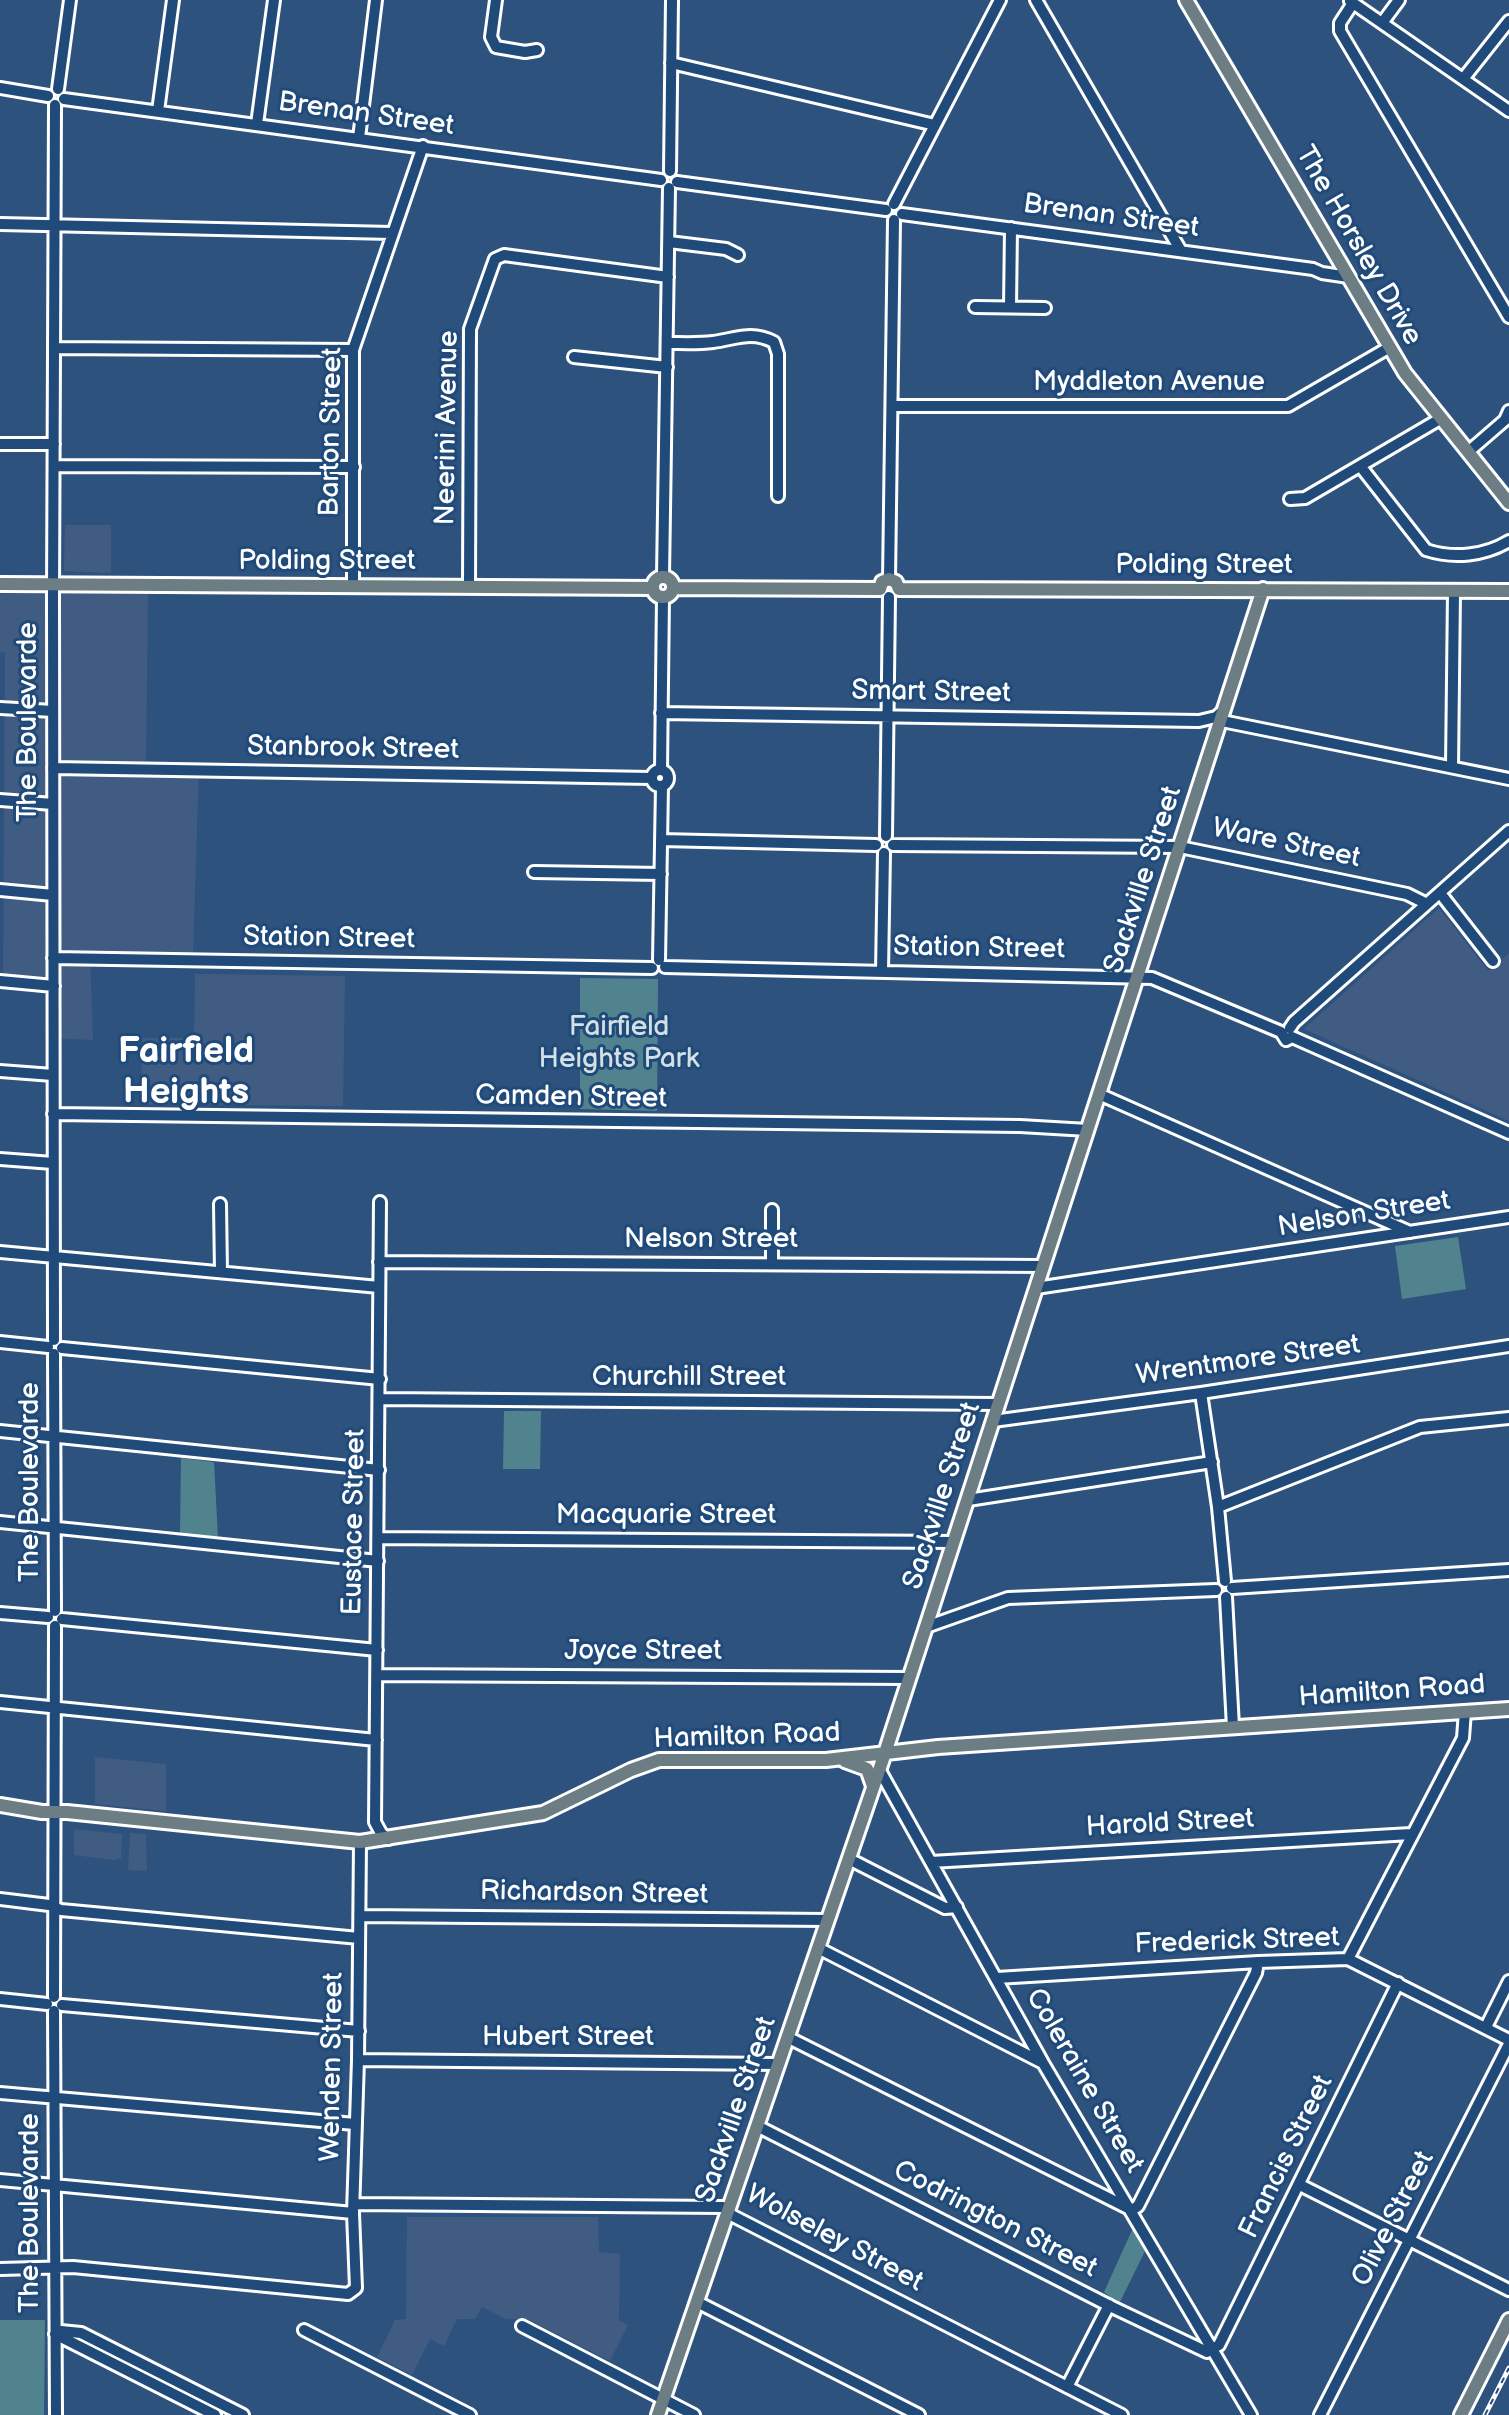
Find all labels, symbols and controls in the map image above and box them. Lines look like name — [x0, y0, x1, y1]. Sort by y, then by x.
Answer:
street label: Brenan Street — [276, 86, 456, 144]
street label: The Horsley Drive — [1287, 140, 1429, 352]
street label: Brenan Street — [1021, 188, 1201, 246]
street label: Neerini Avenue — [430, 330, 466, 526]
street label: Barton Street — [314, 347, 350, 517]
street label: Myddleton Avenue — [1033, 366, 1265, 400]
street label: Polding Street — [238, 545, 416, 579]
street label: Polding Street — [1115, 549, 1293, 583]
street label: The Boulevarde — [12, 622, 46, 822]
street label: Smart Street — [851, 675, 1011, 711]
street label: Stanbrook Street — [247, 730, 459, 768]
street label: Sackville Street — [1098, 782, 1190, 978]
street label: Ware Street — [1209, 812, 1363, 876]
street label: Station Street — [243, 921, 415, 957]
street label: Station Street — [893, 931, 1065, 967]
park label: Fairfield Heights Park — [538, 1011, 700, 1077]
district label: Fairfield Heights — [118, 1031, 254, 1116]
street label: Camden Street — [475, 1080, 667, 1116]
street label: Nelson Street — [1275, 1185, 1453, 1245]
street label: Nelson Street — [624, 1223, 798, 1257]
street label: Wrentmore Street — [1134, 1329, 1362, 1393]
street label: Churchill Street — [592, 1361, 786, 1395]
street label: The Boulevarde — [14, 1382, 48, 1582]
street label: Sackville Street — [897, 1398, 989, 1594]
street label: Eustace Street — [337, 1428, 373, 1616]
street label: Macquarie Street — [556, 1499, 776, 1533]
street label: Joyce Street — [564, 1635, 722, 1669]
street label: Hamilton Road — [1298, 1669, 1486, 1715]
street label: Hamilton Road — [653, 1717, 841, 1757]
street label: Harold Street — [1085, 1803, 1255, 1845]
street label: Richardson Street — [480, 1875, 708, 1913]
street label: Frederick Street — [1134, 1922, 1340, 1962]
street label: Wenden Street — [315, 1972, 351, 2162]
street label: Coleraine Street — [1018, 1983, 1150, 2179]
street label: Sackville Street — [689, 2012, 785, 2208]
street label: Hubert Street — [482, 2021, 654, 2055]
street label: Francis Street — [1233, 2070, 1341, 2244]
street label: The Boulevarde — [14, 2113, 48, 2313]
street label: Olive Street — [1346, 2146, 1442, 2292]
street label: Codrington Street — [887, 2154, 1103, 2286]
street label: Wolseley Street — [740, 2178, 928, 2300]

